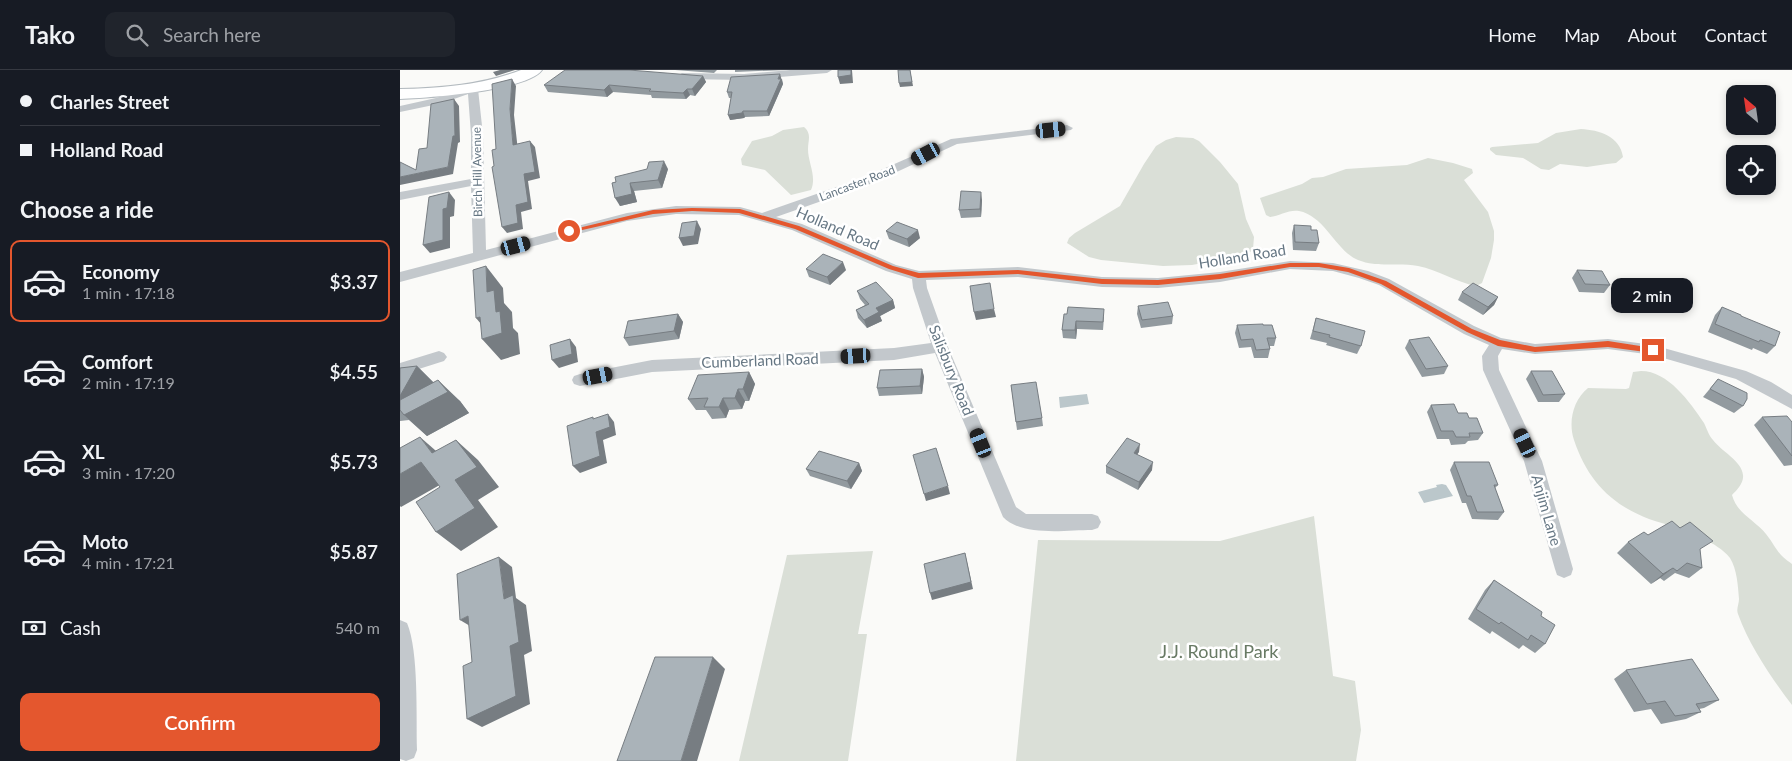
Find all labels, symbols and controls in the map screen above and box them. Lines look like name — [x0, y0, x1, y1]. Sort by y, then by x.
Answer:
search box — [105, 12, 455, 57]
text: Tako — [25, 20, 75, 49]
icon: search — [123, 21, 151, 49]
text: Search here — [163, 23, 261, 46]
text: Home — [1488, 24, 1536, 46]
text: Map — [1564, 24, 1600, 46]
text: About — [1628, 24, 1677, 46]
text: Contact — [1705, 24, 1767, 46]
north arrow — [1726, 85, 1776, 135]
map controls — [1726, 85, 1776, 195]
text: Charles Street — [50, 90, 169, 113]
car — [1035, 121, 1066, 139]
street label: Birch Hill Avenue — [469, 127, 485, 217]
text: Holland Road — [50, 138, 163, 161]
car — [909, 140, 942, 168]
button: locate — [1726, 145, 1776, 195]
street label: Lancaster Road — [817, 162, 897, 204]
text: Choose a ride — [20, 196, 154, 223]
street label: Holland Road — [794, 202, 882, 254]
route start — [558, 220, 580, 242]
car — [499, 235, 532, 257]
street label: Holland Road — [1197, 240, 1287, 272]
icon: car — [22, 259, 67, 304]
text: Economy — [82, 260, 160, 283]
text: $3.37 — [329, 270, 378, 293]
callout: 2 min — [1612, 278, 1694, 312]
text: 1 min · 17:18 — [82, 283, 175, 302]
text: 2 min — [1632, 286, 1672, 305]
street label: Salisbury Road — [926, 322, 978, 418]
route end — [1642, 339, 1664, 361]
car — [840, 348, 871, 364]
icon: car — [22, 349, 67, 394]
street label: Cumberland Road — [701, 349, 819, 371]
text: Comfort — [82, 350, 153, 373]
text: $4.55 — [329, 360, 378, 383]
car — [581, 366, 614, 386]
text: 2 min · 17:19 — [82, 373, 175, 392]
car — [968, 426, 993, 460]
car — [1511, 426, 1538, 460]
icon: car — [22, 439, 67, 484]
text: XL — [82, 440, 105, 463]
text: $5.73 — [329, 450, 378, 473]
text: 3 min · 17:20 — [82, 463, 175, 482]
street label: Anjim Lane — [1528, 472, 1566, 548]
icon: car — [22, 529, 67, 574]
text: Moto — [82, 530, 128, 553]
text: $5.87 — [329, 540, 378, 563]
text: 4 min · 17:21 — [82, 553, 175, 572]
icon: cash — [20, 614, 48, 642]
text: Cash — [60, 616, 101, 639]
text: 540 m — [335, 618, 380, 637]
park label: J.J. Round Park — [1160, 640, 1279, 662]
button: Confirm — [20, 693, 380, 751]

